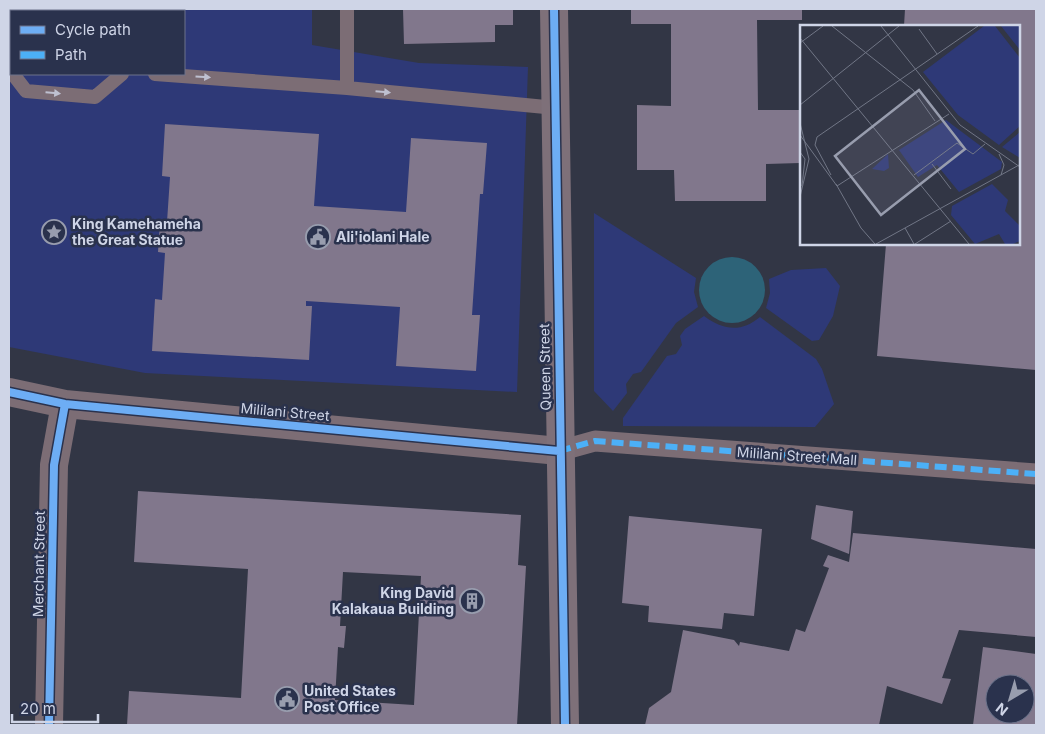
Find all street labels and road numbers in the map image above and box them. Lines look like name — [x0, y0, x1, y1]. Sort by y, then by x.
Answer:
street label: Queen Street — [535, 323, 554, 411]
street label: Mililani Street — [240, 399, 331, 424]
street label: Mililani Street Mall — [736, 443, 858, 468]
street label: Merchant Street — [29, 510, 48, 617]

